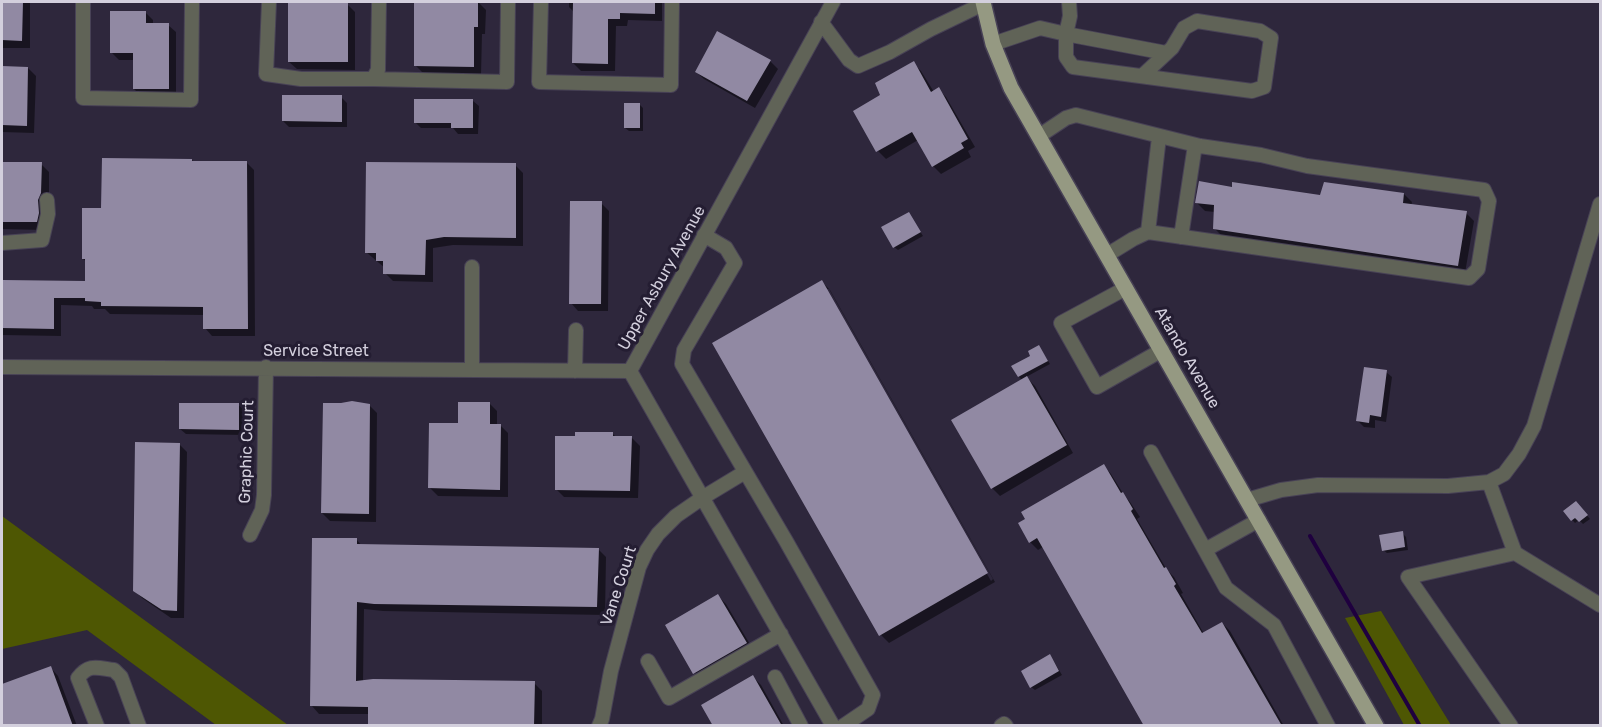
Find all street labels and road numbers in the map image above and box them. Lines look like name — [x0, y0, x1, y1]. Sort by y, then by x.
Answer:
street label: Upper Asbury Avenue — [614, 202, 710, 354]
street label: Atando Avenue — [1150, 304, 1224, 412]
street label: Service Street — [263, 341, 369, 361]
street label: Graphic Court — [236, 400, 258, 504]
street label: Vane Court — [597, 544, 641, 628]

